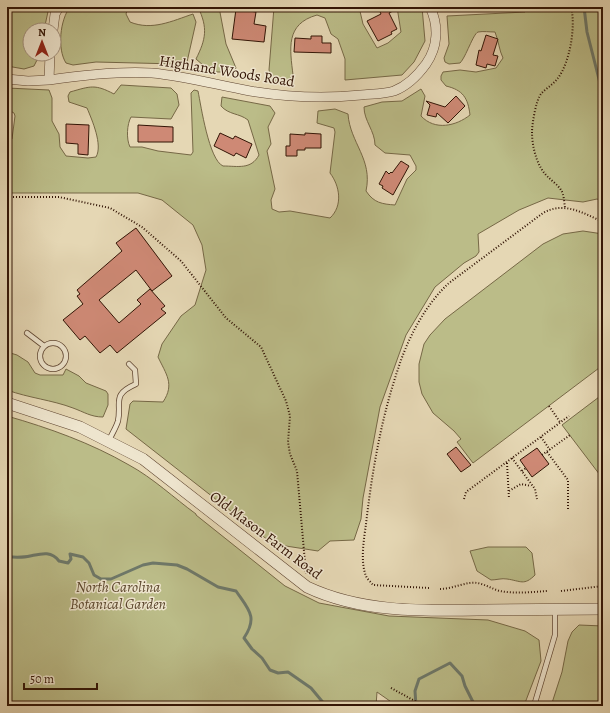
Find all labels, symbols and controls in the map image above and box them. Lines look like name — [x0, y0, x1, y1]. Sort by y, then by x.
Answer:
north arrow — [22, 22, 62, 62]
text: N — [38, 25, 46, 40]
street label: Highland Woods Road — [158, 50, 297, 92]
street label: Old Mason Farm Road — [206, 486, 327, 584]
park label: North Carolina Botanical Garden — [70, 577, 166, 614]
scale bar — [24, 665, 97, 691]
text: 50 m — [30, 671, 54, 687]

